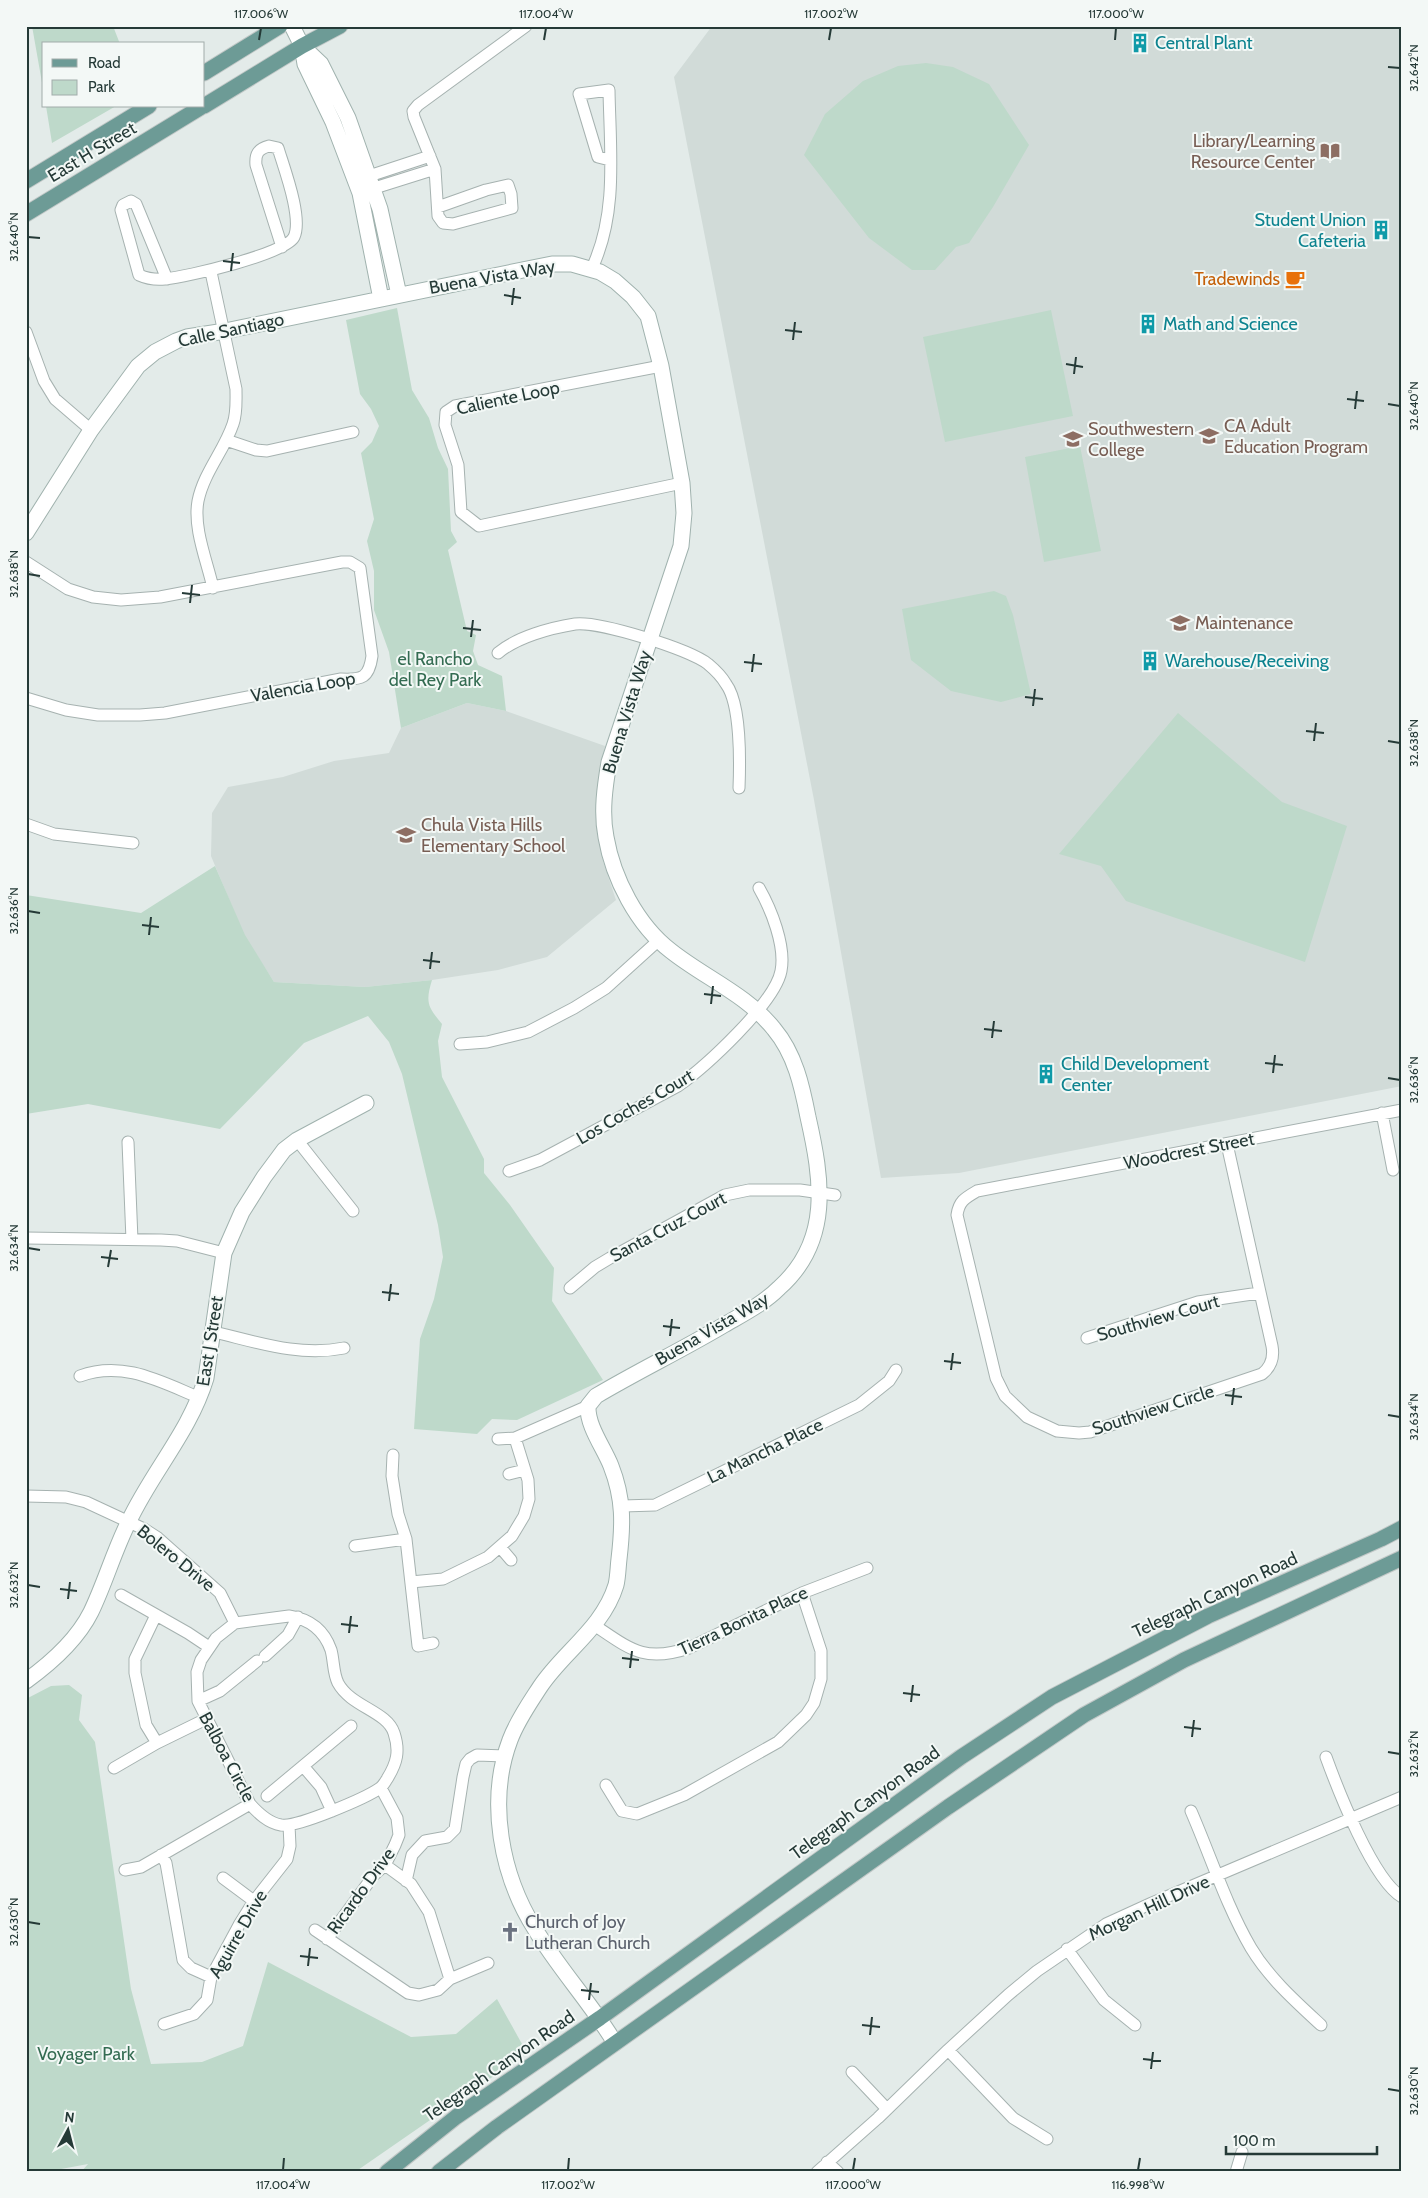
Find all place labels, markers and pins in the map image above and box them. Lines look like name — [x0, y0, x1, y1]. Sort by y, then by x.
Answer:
building icon: Central Plant — [1129, 32, 1151, 54]
place label: Central Plant — [1155, 32, 1253, 54]
place label: Library/Learning Resource Center — [1191, 130, 1316, 173]
library icon: Library/Learning Resource Center — [1319, 140, 1341, 162]
place label: Student Union Cafeteria — [1254, 209, 1366, 252]
building icon: Student Union Cafeteria — [1370, 219, 1392, 241]
place label: Tradewinds — [1194, 268, 1280, 290]
cafe icon: Tradewinds — [1284, 268, 1306, 290]
building icon: Math and Science — [1137, 313, 1159, 335]
place label: Math and Science — [1163, 313, 1298, 335]
place label: CA Adult Education Program — [1224, 415, 1368, 458]
place label: Southwestern College — [1088, 418, 1194, 461]
school or university icon: CA Adult Education Program — [1198, 425, 1220, 447]
school or university icon: Southwestern College — [1062, 428, 1084, 450]
school or university icon: Maintenance — [1169, 612, 1191, 634]
place label: Maintenance — [1195, 612, 1293, 634]
building icon: Warehouse/Receiving — [1139, 650, 1161, 672]
place label: Warehouse/Receiving — [1165, 650, 1330, 672]
place label: Chula Vista Hills Elementary School — [421, 814, 566, 857]
school or university icon: Chula Vista Hills Elementary School — [395, 824, 417, 846]
place label: Child Development Center — [1061, 1053, 1209, 1096]
building icon: Child Development Center — [1035, 1063, 1057, 1085]
place label: Church of Joy Lutheran Church — [525, 1911, 650, 1954]
church icon: Church of Joy Lutheran Church — [499, 1921, 521, 1943]

